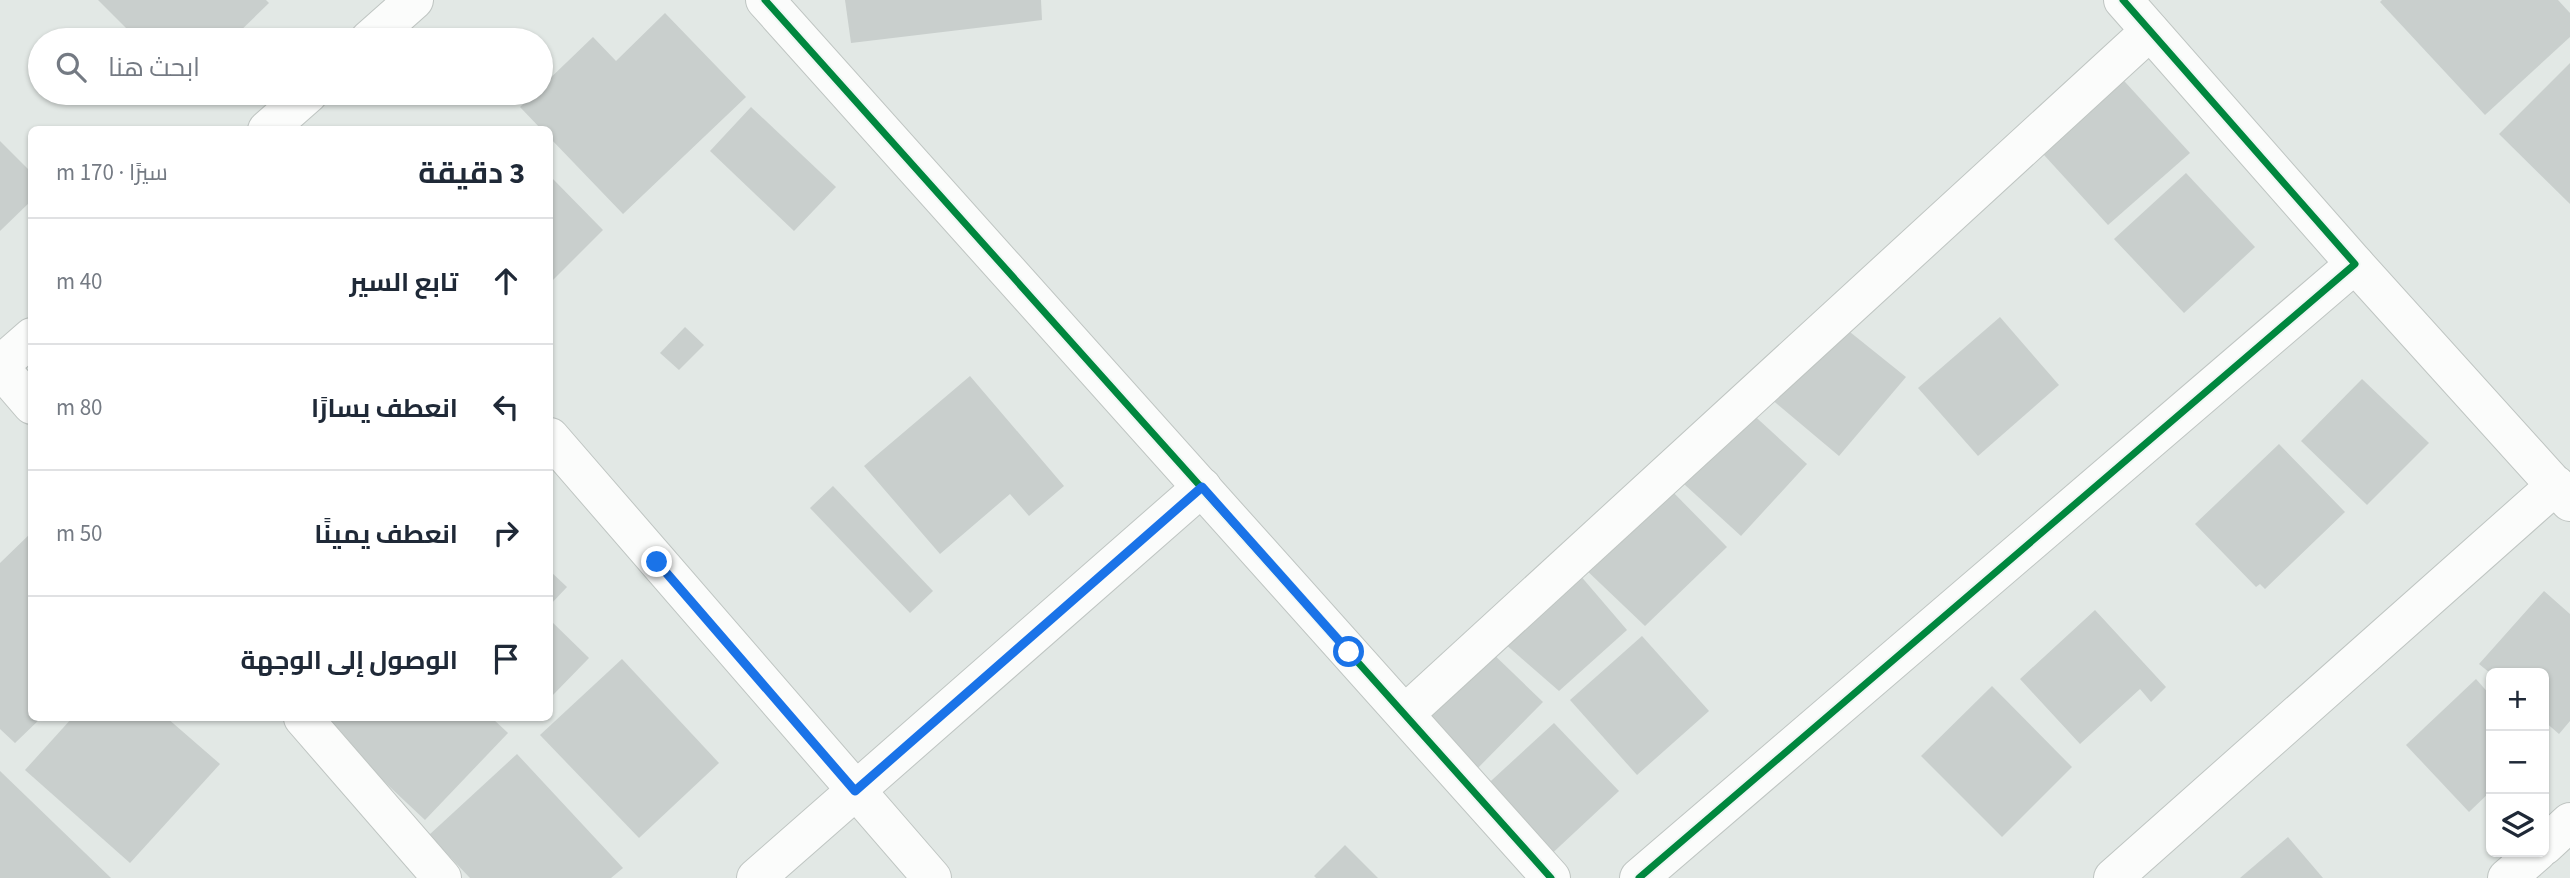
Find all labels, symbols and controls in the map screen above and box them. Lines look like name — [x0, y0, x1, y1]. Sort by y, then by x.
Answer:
search box — [28, 28, 553, 105]
icon: search — [52, 48, 90, 86]
text: ابحث هنا — [108, 49, 200, 86]
text: 3 دقيقة — [418, 152, 525, 195]
text: سيرًا · 170 m — [56, 156, 168, 189]
icon: ahead — [487, 262, 525, 300]
text: تابع السير — [349, 264, 458, 301]
text: 40 m — [56, 265, 103, 298]
icon: left — [487, 388, 525, 426]
text: انعطف يسارًا — [311, 390, 458, 427]
text: 80 m — [56, 391, 103, 424]
icon: right — [487, 514, 525, 552]
text: انعطف يمينًا — [314, 516, 458, 553]
text: 50 m — [56, 517, 103, 550]
route end — [641, 546, 672, 577]
route start — [1333, 636, 1364, 667]
icon: arrive — [487, 640, 525, 678]
text: الوصول إلى الوجهة — [240, 642, 458, 679]
map controls — [2486, 668, 2549, 857]
button: + — [2486, 668, 2549, 731]
button: − — [2486, 731, 2549, 794]
button: layers — [2486, 794, 2549, 857]

